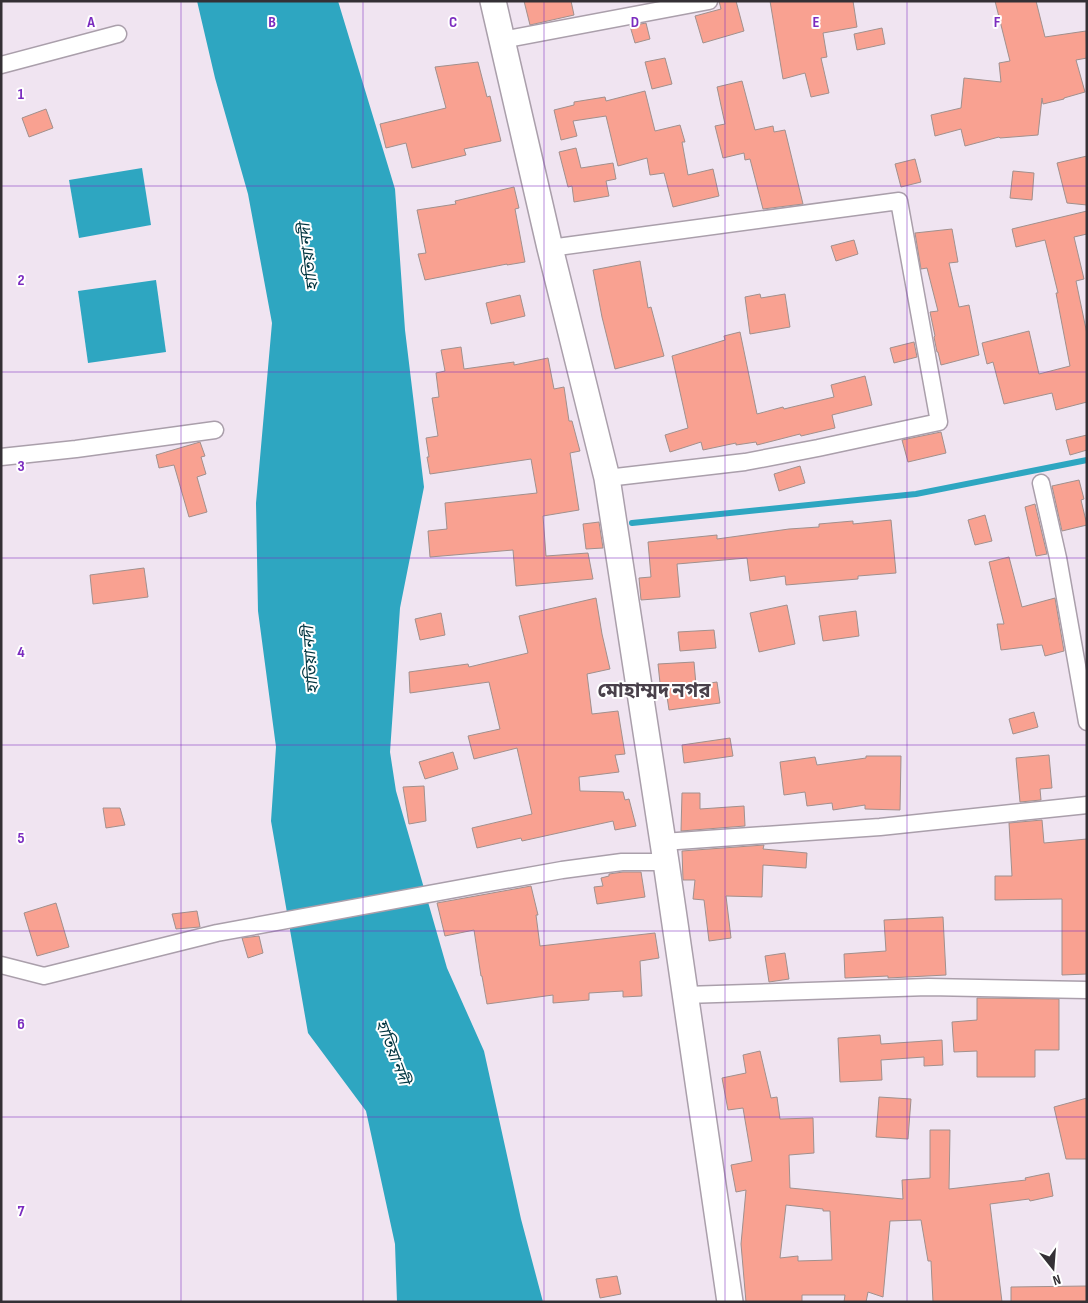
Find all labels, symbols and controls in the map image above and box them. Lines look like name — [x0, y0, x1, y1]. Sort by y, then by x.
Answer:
text: A — [86, 13, 95, 32]
text: B — [268, 13, 276, 32]
text: C — [449, 13, 457, 32]
text: D — [631, 13, 639, 32]
text: E — [813, 13, 820, 32]
text: F — [994, 13, 1001, 32]
text: 1 — [18, 85, 25, 104]
water label: হাতিয়া নদী — [294, 219, 323, 292]
text: 2 — [17, 271, 25, 290]
text: 3 — [17, 457, 25, 476]
water label: হাতিয়া নদী — [298, 623, 323, 695]
text: 4 — [17, 643, 25, 662]
district label: মোহাম্মদ নগর — [598, 679, 711, 703]
text: 5 — [17, 829, 25, 848]
text: 6 — [17, 1015, 25, 1034]
water label: হাতিয়া নদী — [371, 1017, 415, 1090]
text: 7 — [18, 1202, 25, 1221]
north arrow — [1028, 1243, 1078, 1293]
text: N — [1051, 1271, 1063, 1289]

